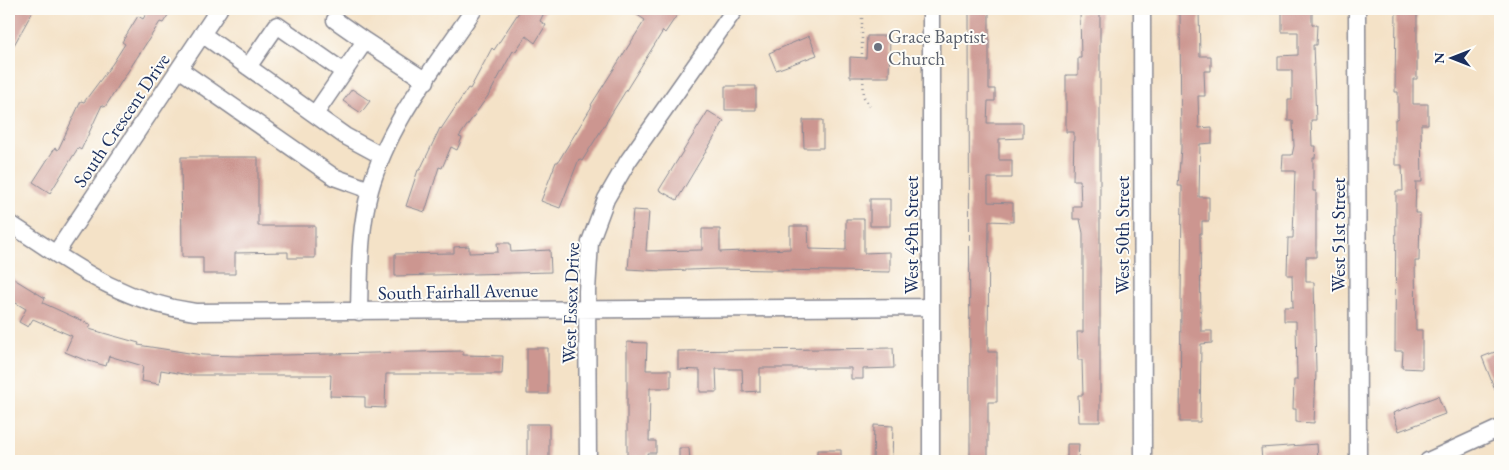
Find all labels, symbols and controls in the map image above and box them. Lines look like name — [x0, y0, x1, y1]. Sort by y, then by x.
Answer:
place label: Grace Baptist Church — [888, 24, 986, 71]
north arrow — [1426, 32, 1476, 82]
marker: Grace Baptist Church — [872, 41, 884, 53]
street label: South Crescent Drive — [67, 48, 175, 192]
text: N — [1430, 52, 1448, 64]
street label: West 49th Street — [899, 176, 924, 294]
street label: West 50th Street — [1110, 176, 1135, 294]
street label: West 51st Street — [1326, 178, 1351, 292]
street label: West Essex Drive — [556, 242, 585, 364]
street label: South Fairhall Avenue — [378, 278, 538, 305]

